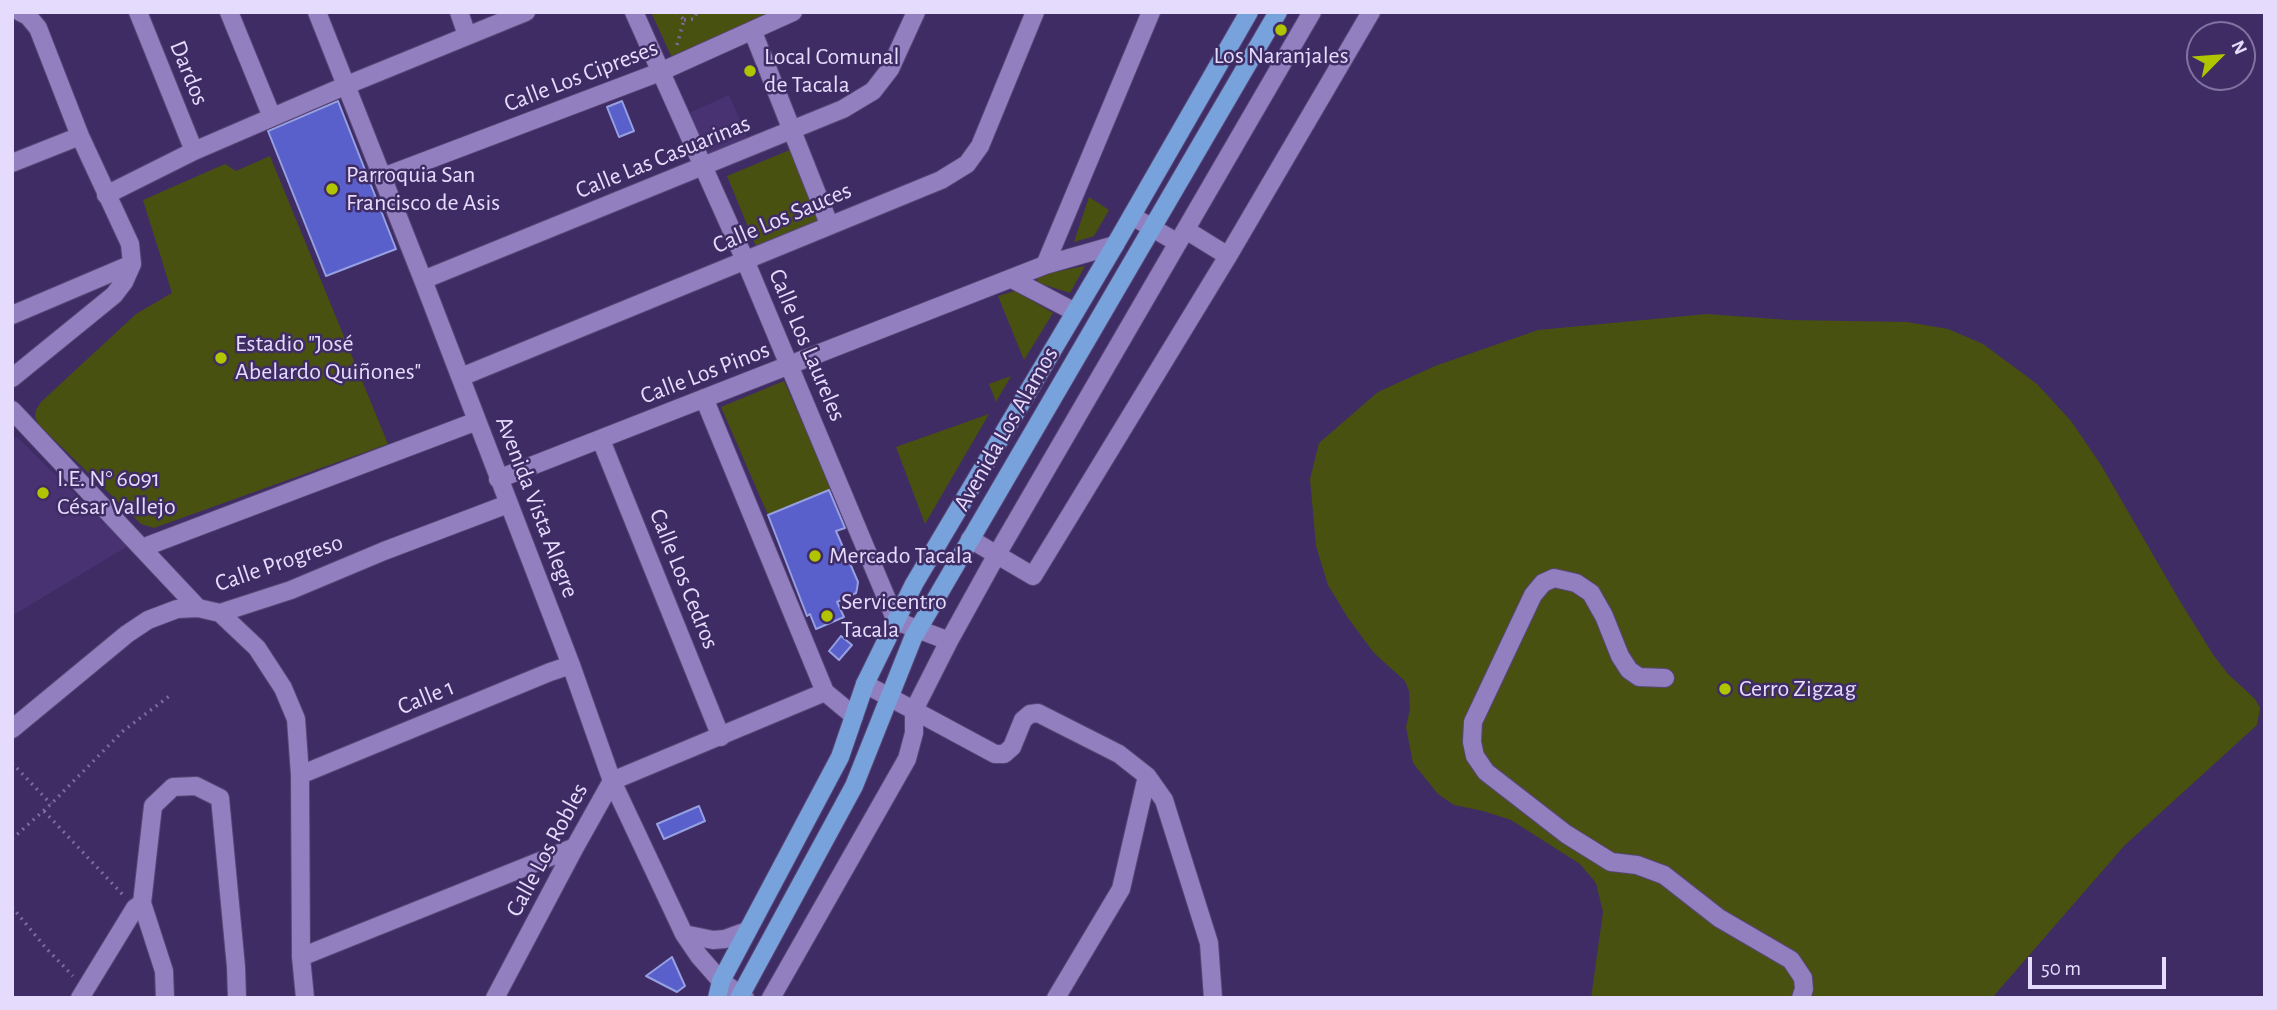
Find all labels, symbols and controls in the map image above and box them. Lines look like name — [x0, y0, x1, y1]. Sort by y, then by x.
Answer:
north arrow — [2186, 21, 2256, 91]
marker: Los Naranjales — [1273, 22, 1289, 38]
street label: Calle Los Cipreses — [500, 33, 662, 119]
street label: Dardos — [163, 36, 215, 110]
text: N — [2227, 38, 2250, 58]
place label: Los Naranjales — [1213, 42, 1349, 70]
place label: Local Comunal de Tacala — [764, 43, 900, 99]
marker: Local Comunal de Tacala — [742, 63, 758, 79]
street label: Calle Las Casuarinas — [571, 109, 755, 205]
place label: Parroquia San Francisco de Asis — [346, 161, 500, 217]
street label: Calle Los Sauces — [708, 176, 856, 260]
marker: Parroquia San Francisco de Asis — [324, 181, 340, 197]
street label: Calle Los Laureles — [762, 265, 852, 425]
place label: Estadio "José Abelardo Quiñones" — [235, 330, 421, 386]
street label: Calle Los Pinos — [636, 335, 774, 411]
street label: Avenida Los Alamos — [947, 342, 1065, 516]
marker: Estadio "José Abelardo Quiñones" — [213, 350, 229, 366]
street label: Avenida Vista Alegre — [489, 412, 585, 602]
place label: I.E. N° 6091 César Vallejo — [57, 465, 176, 521]
marker: I.E. N° 6091 César Vallejo — [35, 485, 51, 501]
street label: Calle Los Cedros — [643, 505, 725, 653]
street label: Calle Progreso — [211, 528, 347, 598]
place label: Mercado Tacala — [829, 542, 973, 570]
marker: Mercado Tacala — [807, 548, 823, 564]
place label: Servicentro Tacala — [841, 588, 947, 644]
marker: Servicentro Tacala — [819, 608, 835, 624]
street label: Calle 1 — [393, 673, 459, 721]
place label: Cerro Zigzag — [1739, 675, 1856, 703]
marker: Cerro Zigzag — [1717, 681, 1733, 697]
street label: Calle Los Robles — [500, 778, 594, 922]
scale bar — [2032, 944, 2170, 988]
text: 50 m — [2041, 958, 2081, 979]

